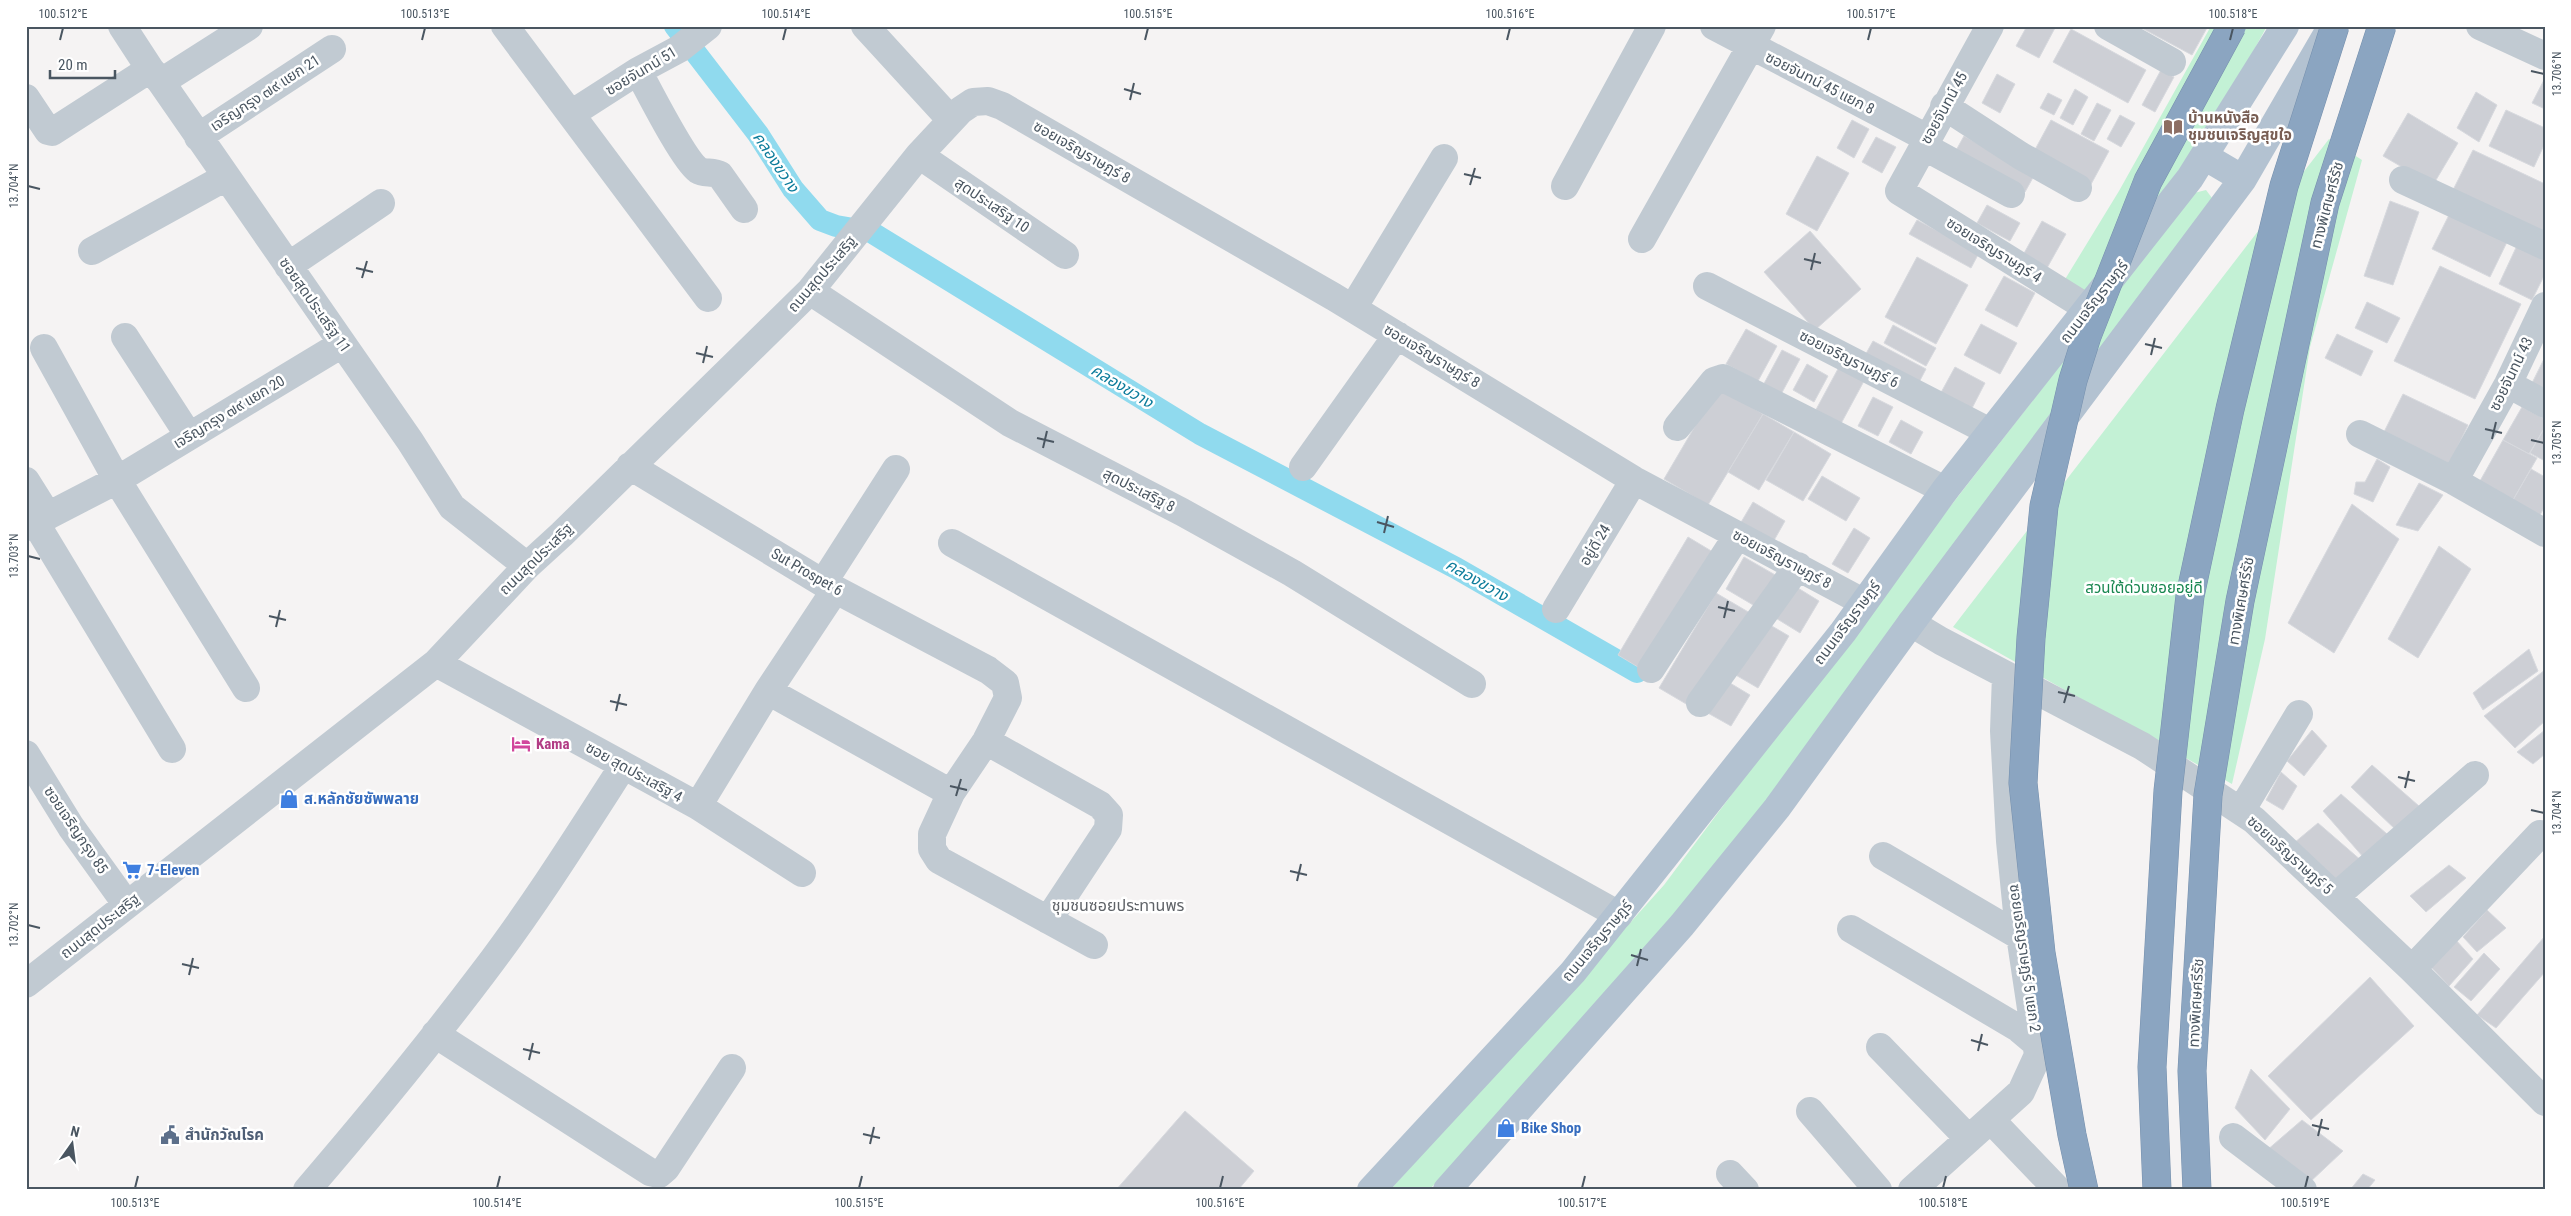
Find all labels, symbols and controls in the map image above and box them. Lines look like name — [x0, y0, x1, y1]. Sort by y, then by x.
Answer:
text: 100.512°E — [38, 7, 88, 21]
text: 100.513°E — [400, 7, 450, 21]
text: 100.514°E — [761, 7, 811, 21]
text: 100.515°E — [1123, 7, 1173, 21]
text: 100.516°E — [1485, 7, 1535, 21]
text: 100.517°E — [1846, 7, 1896, 21]
text: 100.518°E — [2208, 7, 2258, 21]
street label: ซอยจันทน์ 51 — [602, 43, 680, 99]
scale bar — [50, 48, 115, 80]
street label: ซอยจันทน์ 45 แยก 8 — [1763, 48, 1877, 118]
street label: เจริญกรุง ๗๙ แยก 21 — [207, 51, 323, 135]
text: 13.706°N — [2550, 52, 2564, 96]
text: 20 m — [58, 56, 88, 74]
street label: ซอยจันทน์ 45 — [1917, 69, 1971, 147]
place label: บ้านหนังสือ ชุมชนเจริญสุขใจ — [2188, 109, 2292, 144]
library icon: บ้านหนังสือ ชุมชนเจริญสุขใจ — [2162, 116, 2184, 138]
street label: ซอยเจริญราษฎร์ 8 — [1030, 117, 1134, 187]
water label: คลองขวาง — [749, 128, 804, 197]
street label: ทางพิเศษศรีรัช — [2307, 160, 2347, 250]
text: 13.704°N — [7, 164, 21, 208]
street label: สุดประเสริฐ 10 — [951, 174, 1033, 236]
street label: ซอยเจริญราษฎร์ 4 — [1943, 213, 2045, 287]
street label: ถนนสุดประเสริฐ — [784, 232, 860, 316]
street label: ซอยสุดประเสริฐ 11 — [276, 254, 354, 356]
street label: ถนนเจริญราษฎร์ — [2056, 257, 2132, 347]
street label: ซอยเจริญราษฎร์ 8 — [1381, 320, 1483, 392]
street label: ซอยเจริญราษฎร์ 6 — [1796, 326, 1902, 392]
street label: ซอยจันทน์ 43 — [2485, 334, 2537, 414]
water label: คลองขวาง — [1088, 360, 1157, 412]
street label: เจริญกรุง ๗๙ แยก 20 — [170, 372, 288, 452]
text: 13.705°N — [2550, 421, 2564, 465]
street label: สุดประเสริฐ 8 — [1100, 464, 1178, 516]
street label: ถนนสุดประเสริฐ — [496, 519, 576, 599]
street label: อยู่ดี 24 — [1576, 521, 1614, 569]
street label: ซอยเจริญราษฎร์ 8 — [1730, 525, 1834, 593]
text: 13.703°N — [7, 534, 21, 578]
street label: Sut Prospet 6 — [768, 544, 846, 600]
water label: คลองขวาง — [1443, 555, 1513, 606]
street label: ทางพิเศษศรีรัช — [2224, 555, 2258, 647]
street label: ถนนเจริญราษฎร์ — [1810, 577, 1885, 668]
park label: สวนใต้ด่วนซอยอยู่ดี — [2085, 579, 2203, 597]
hotel icon: Kama — [510, 733, 532, 755]
place label: Kama — [536, 735, 570, 753]
street label: ซอย สุดประเสริฐ 4 — [582, 738, 686, 806]
street label: ซอยเจริญกรุง 85 — [40, 783, 112, 877]
shop icon: ส.หลักชัยซัพพลาย — [278, 788, 300, 810]
place label: ส.หลักชัยซัพพลาย — [304, 790, 419, 808]
text: 13.704°N — [2550, 791, 2564, 835]
street label: ซอยเจริญราษฎร์ 5 — [2243, 812, 2337, 898]
supermarket icon: 7-Eleven — [121, 859, 143, 881]
place label: 7-Eleven — [147, 861, 199, 879]
street label: ซอยเจริญราษฎร์ 5 แยก 2 — [2006, 883, 2044, 1033]
street label: ถนนสุดประเสริฐ — [57, 890, 143, 962]
district label: ชุมชนซอยประทานพร — [1052, 896, 1185, 915]
street label: ถนนเจริญราษฎร์ — [1558, 896, 1636, 985]
text: 13.702°N — [7, 903, 21, 947]
street label: ทางพิเศษศรีรัช — [2185, 958, 2207, 1048]
shop icon: Bike Shop — [1495, 1117, 1517, 1139]
north arrow — [48, 1118, 98, 1168]
place label: Bike Shop — [1521, 1119, 1581, 1137]
text: N — [69, 1123, 81, 1140]
public building icon: สำนักวัณโรค — [159, 1124, 181, 1146]
place label: สำนักวัณโรค — [185, 1126, 264, 1144]
text: 100.513°E — [110, 1196, 160, 1210]
text: 100.514°E — [472, 1196, 522, 1210]
text: 100.515°E — [834, 1196, 884, 1210]
text: 100.516°E — [1195, 1196, 1245, 1210]
text: 100.517°E — [1557, 1196, 1607, 1210]
text: 100.518°E — [1918, 1196, 1968, 1210]
text: 100.519°E — [2280, 1196, 2330, 1210]

